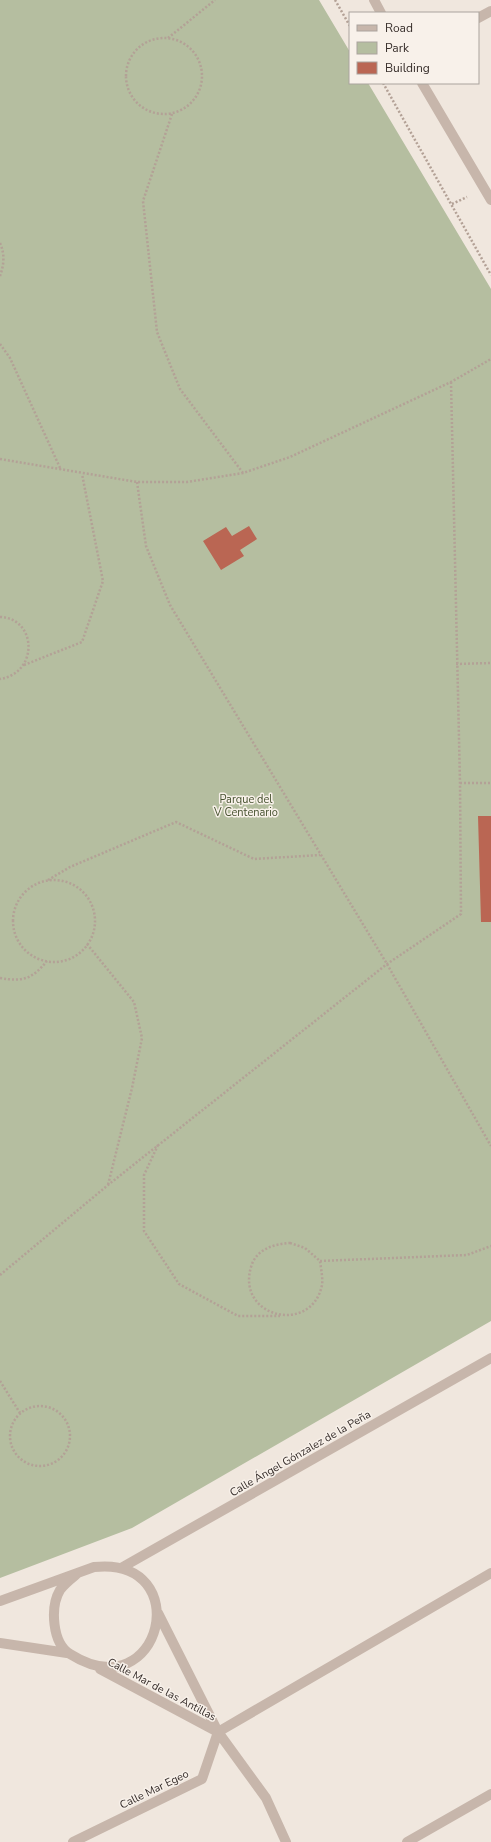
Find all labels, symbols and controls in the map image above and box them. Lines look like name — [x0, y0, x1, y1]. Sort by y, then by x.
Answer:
legend — [349, 12, 479, 84]
text: Road — [385, 20, 413, 36]
text: Park — [385, 40, 410, 56]
text: Building — [385, 60, 430, 76]
park label: Parque del V Centenario — [213, 792, 278, 820]
street label: Calle Ángel Gónzalez de la Peña — [226, 1406, 374, 1500]
street label: Calle Mar de las Antillas — [105, 1654, 219, 1724]
street label: Calle Mar Egeo — [117, 1766, 191, 1813]

